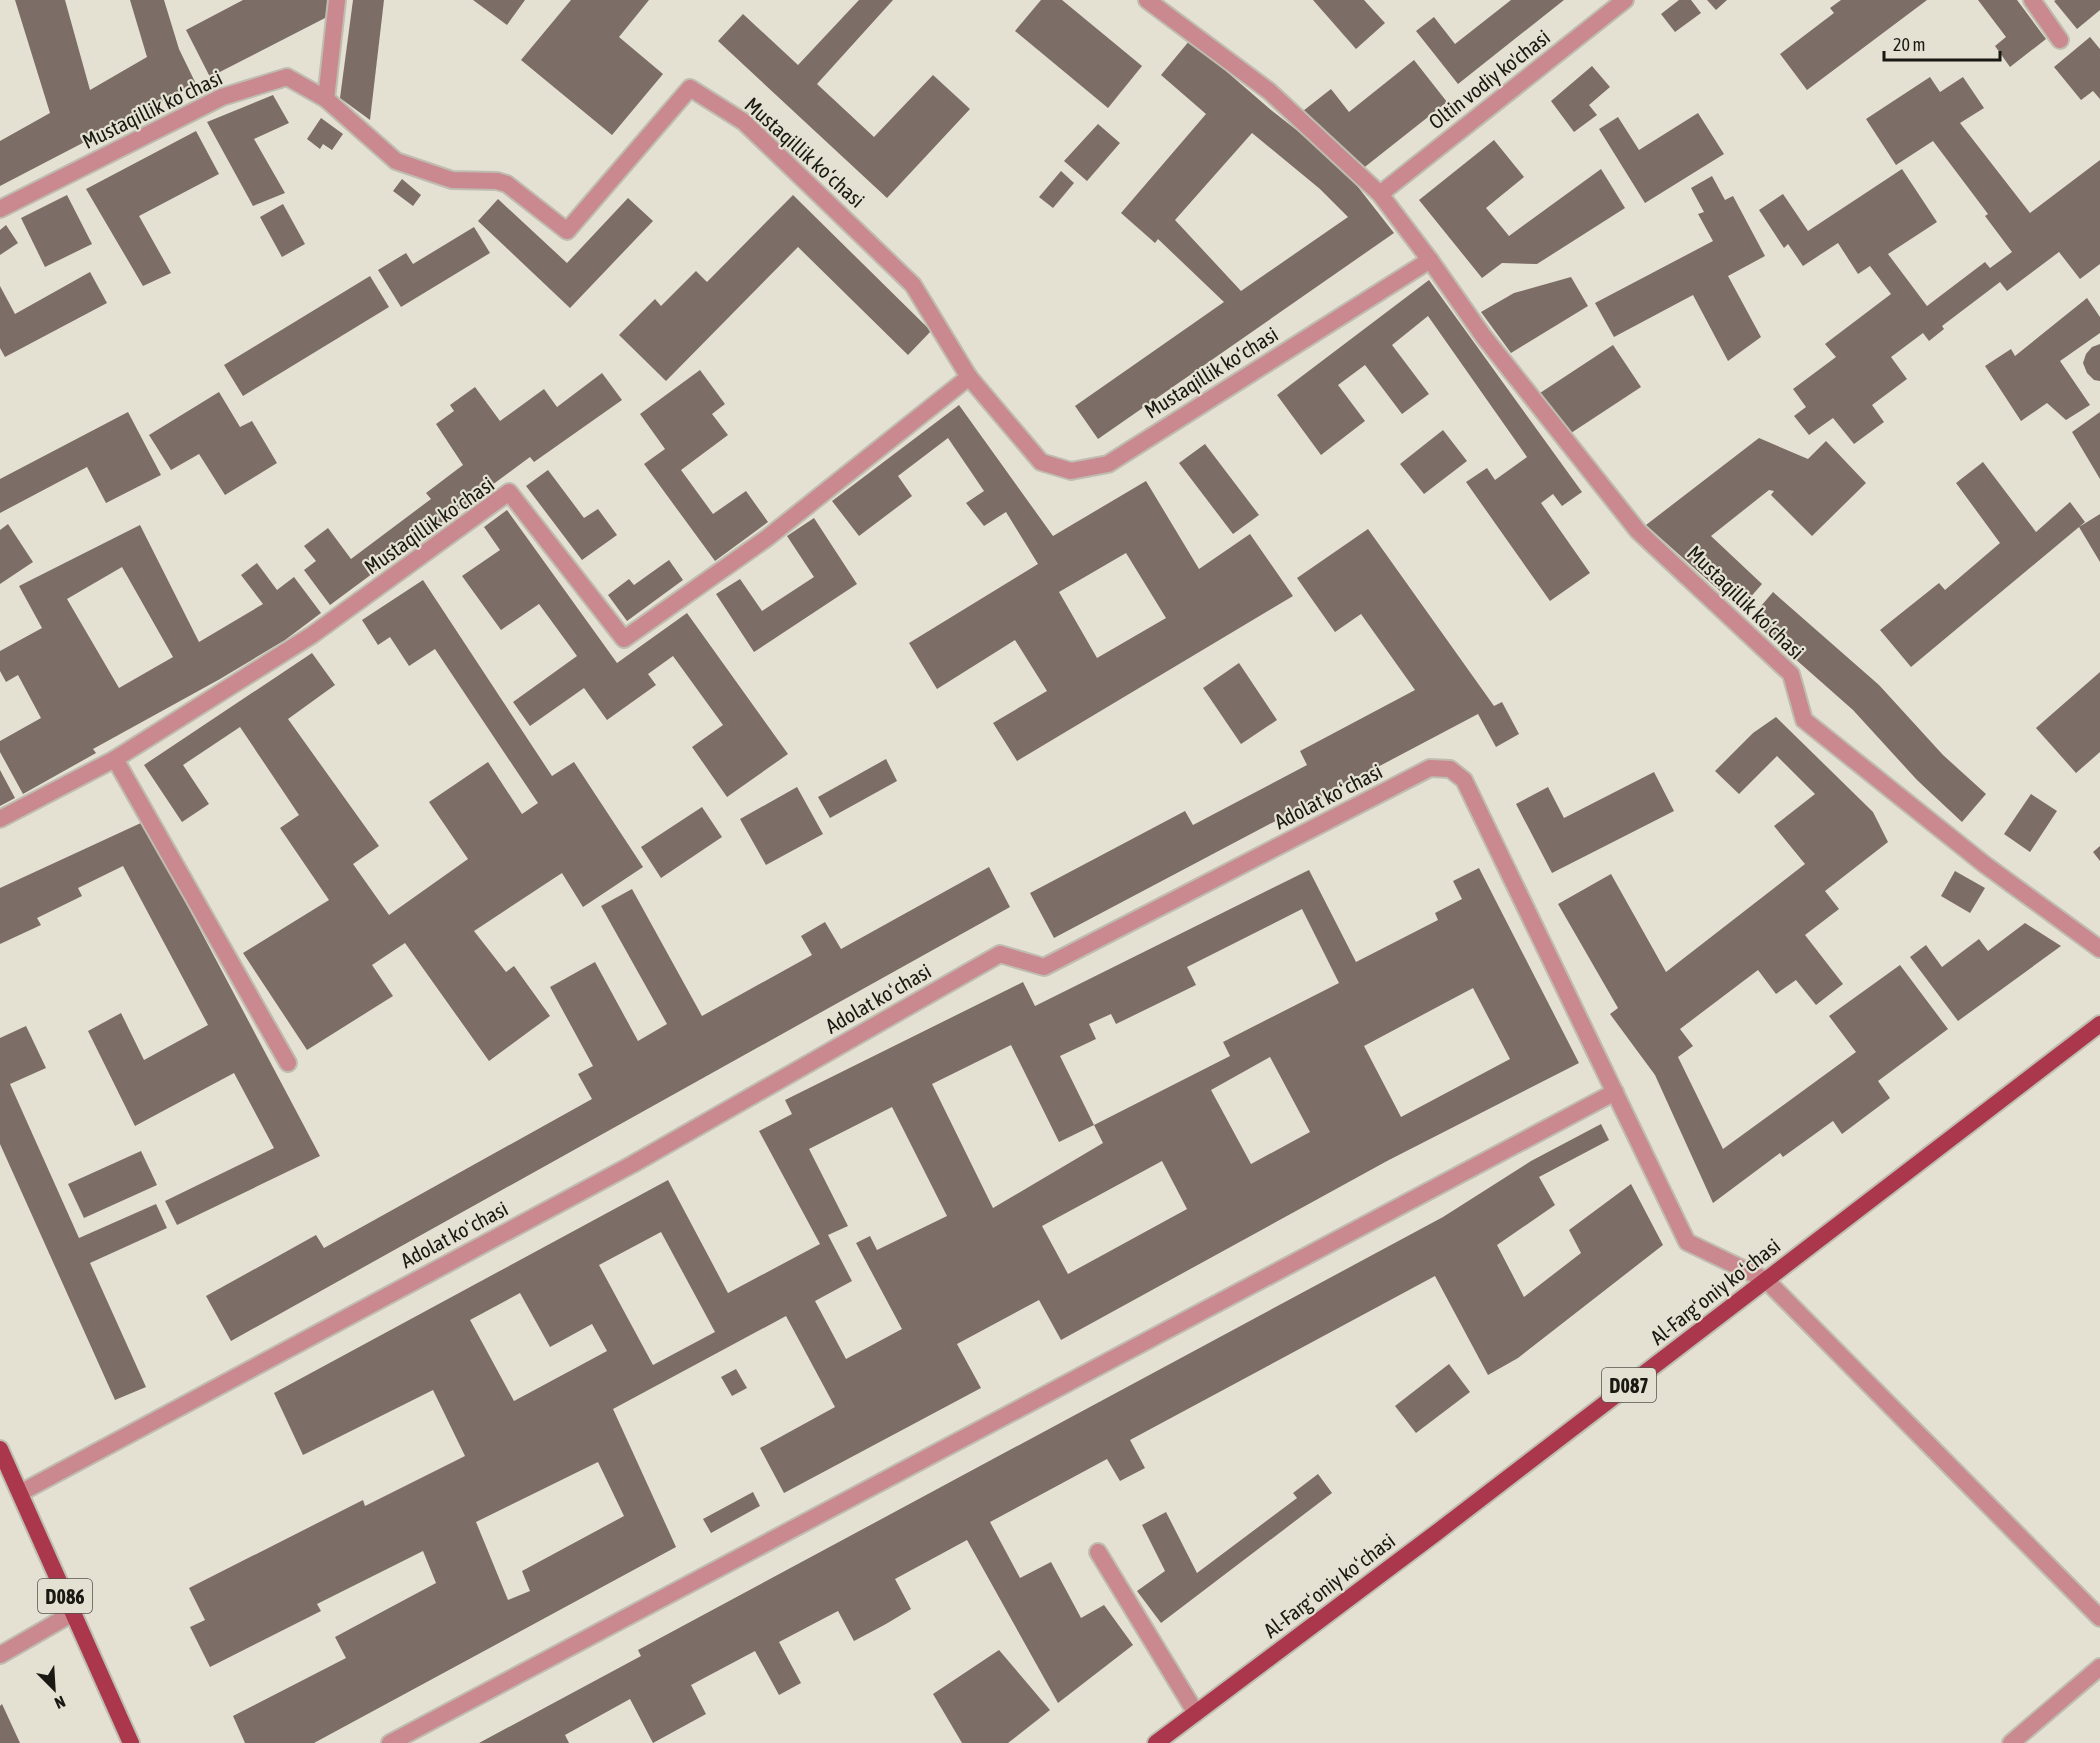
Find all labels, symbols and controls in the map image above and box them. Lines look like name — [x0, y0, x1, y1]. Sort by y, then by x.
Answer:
street label: Oltin vodiy ko'chasi — [1424, 24, 1554, 134]
scale bar — [1884, 24, 2000, 62]
text: 20 m — [1893, 34, 1925, 55]
street label: Mustaqillik ko‘chasi — [78, 65, 226, 153]
street label: Mustaqillik ko‘chasi — [740, 92, 870, 212]
street label: Mustaqillik ko‘chasi — [1140, 321, 1282, 423]
street label: Mustaqillik ko‘chasi — [360, 471, 498, 579]
street label: Mustaqillik ko‘chasi — [1683, 540, 1809, 664]
street label: Adolat koʻchasi — [1270, 759, 1386, 833]
street label: Adolat koʻchasi — [821, 958, 935, 1038]
street label: Adolat koʻchasi — [396, 1196, 512, 1272]
street label: Al-Fargʻoniy koʻchasi — [1645, 1233, 1785, 1349]
road number: D087 — [1602, 1368, 1656, 1402]
street label: Al-Fargʻoniy koʻchasi — [1259, 1528, 1399, 1642]
road number: D086 — [38, 1579, 92, 1613]
north arrow — [24, 1659, 84, 1719]
text: N — [52, 1693, 68, 1713]

